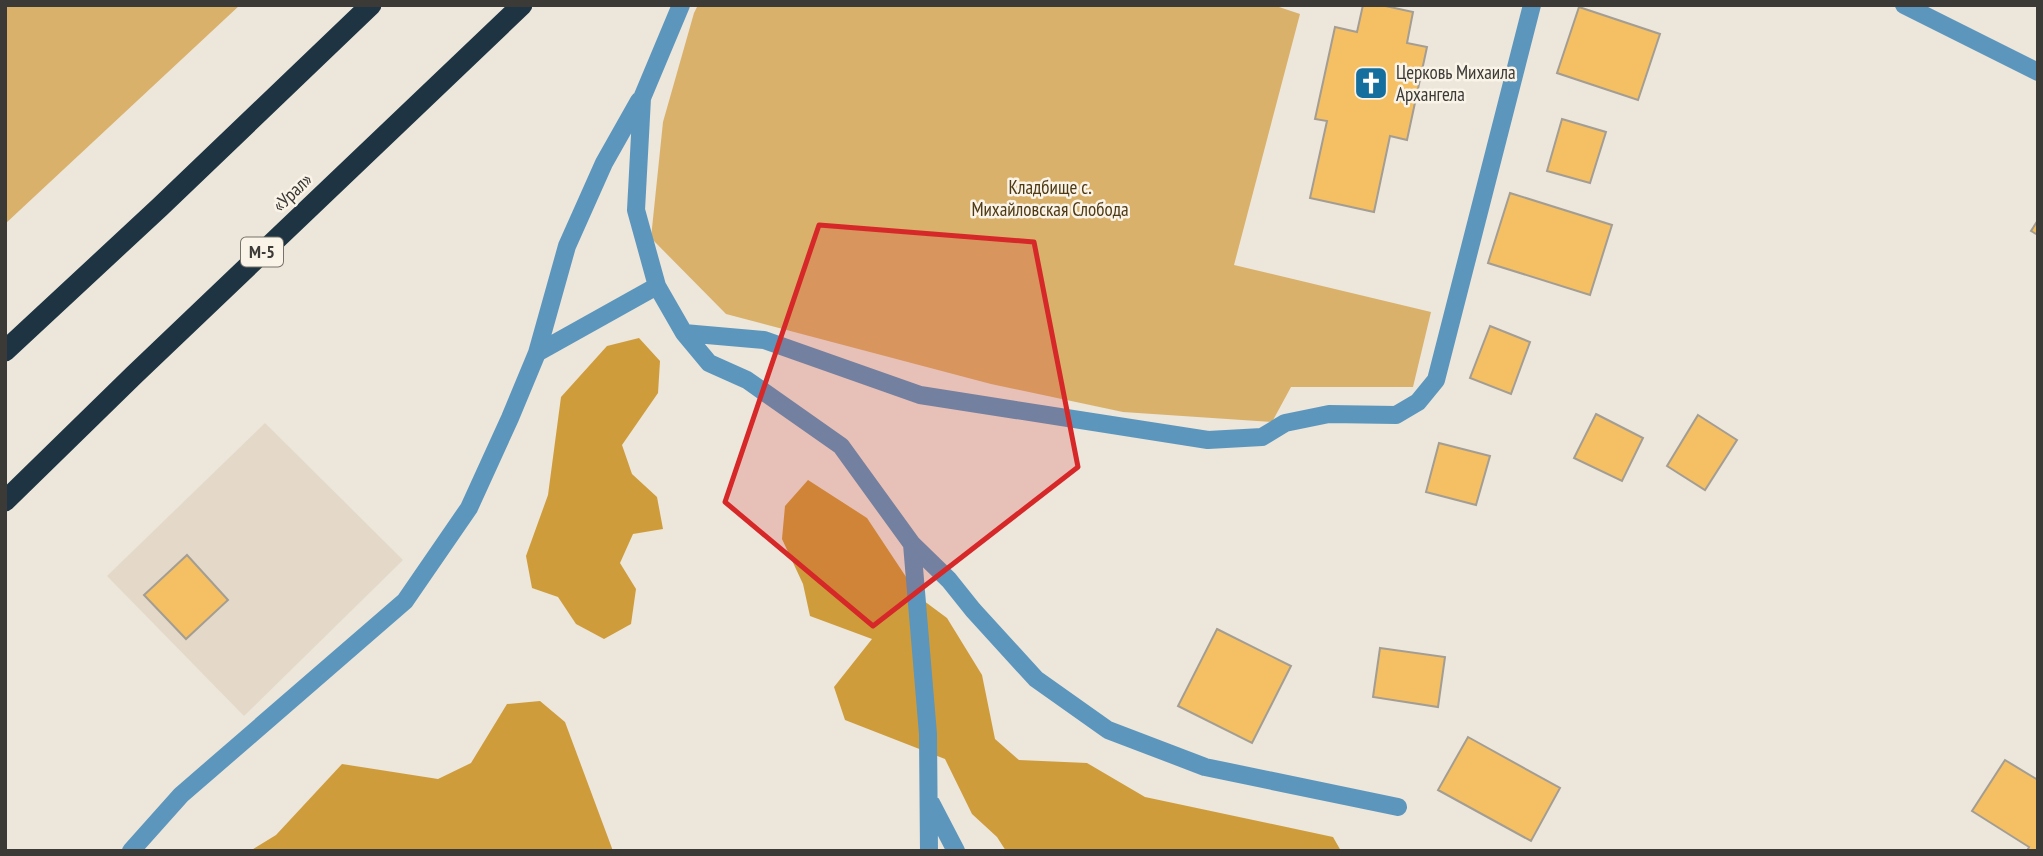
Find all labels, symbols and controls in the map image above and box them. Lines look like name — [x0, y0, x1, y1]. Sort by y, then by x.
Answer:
place label: Церковь Михаила Архангела — [1396, 60, 1516, 106]
church icon: Церковь Михаила Архангела — [1352, 64, 1390, 102]
street label: «Урал» — [267, 167, 317, 217]
park label: Кладбище с. Михайловская Слобода — [971, 175, 1129, 221]
road number: М-5 — [241, 238, 283, 266]

